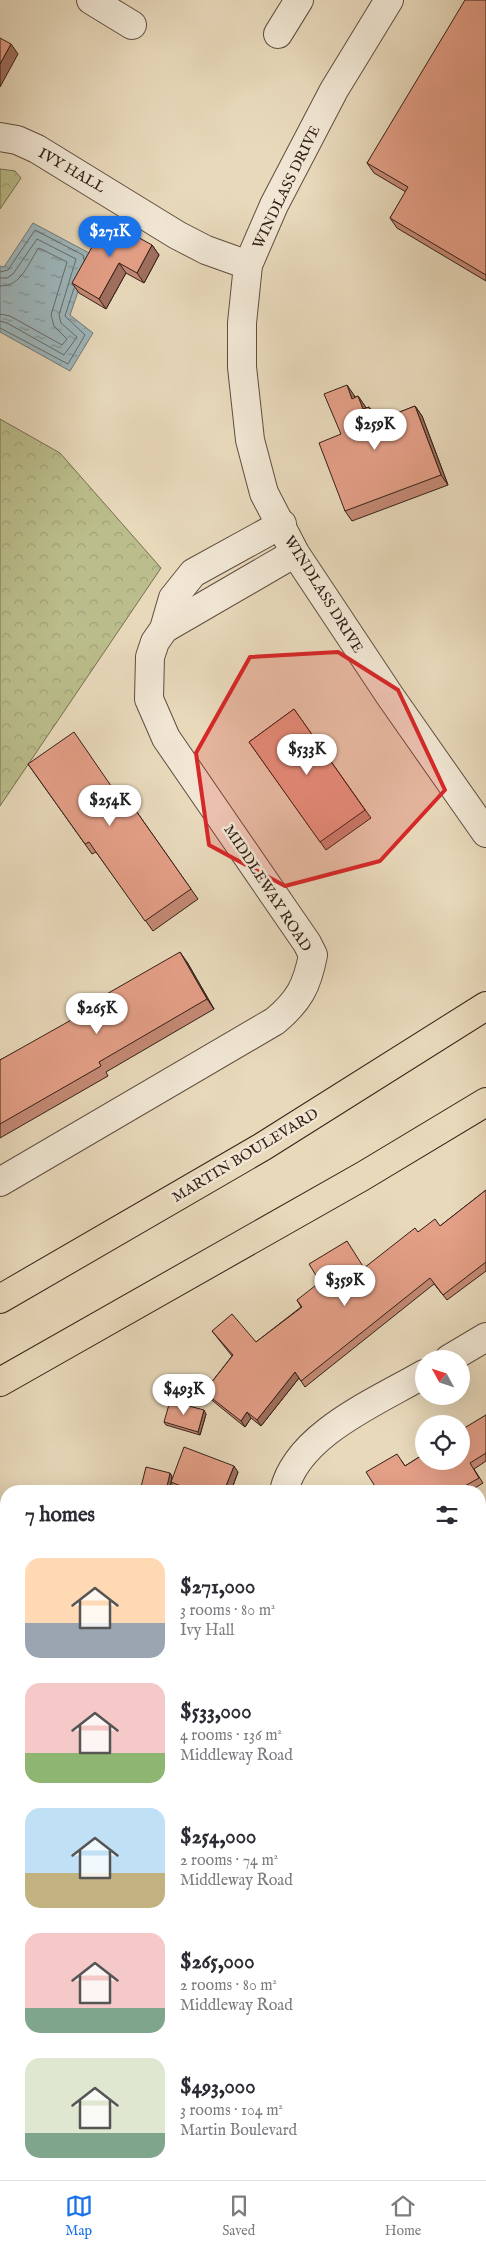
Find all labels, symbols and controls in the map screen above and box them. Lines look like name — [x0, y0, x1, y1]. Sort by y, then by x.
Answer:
street label: WINDLASS DRIVE — [248, 122, 325, 252]
street label: IVY HALL — [35, 144, 109, 197]
pin: $271K — [75, 216, 145, 258]
text: $271K — [89, 222, 131, 242]
pin: $259K — [340, 408, 410, 451]
text: $259K — [355, 415, 395, 435]
street label: WINDLASS DRIVE — [280, 532, 367, 656]
pin: $533K — [272, 734, 342, 776]
text: $533K — [288, 740, 326, 760]
pin: $254K — [75, 784, 145, 827]
text: $254K — [89, 791, 131, 811]
street label: MIDDLEWAY ROAD — [219, 821, 316, 955]
pin: $265K — [62, 992, 132, 1035]
text: $265K — [77, 999, 117, 1019]
street label: MARTIN BOULEVARD — [169, 1104, 322, 1207]
pin: $359K — [310, 1264, 380, 1307]
text: $359K — [325, 1271, 365, 1291]
north arrow — [415, 1350, 470, 1405]
map controls — [415, 1350, 470, 1470]
pin: $493K — [149, 1374, 219, 1416]
text: $493K — [163, 1380, 205, 1400]
button: locate — [415, 1415, 470, 1470]
icon: filters — [433, 1501, 461, 1529]
text: 7 homes — [25, 1502, 95, 1529]
text: $271,000 — [180, 1574, 255, 1601]
icon: home — [65, 1578, 125, 1638]
text: 3 rooms · 80 m² — [180, 1601, 276, 1621]
text: Ivy Hall — [180, 1621, 234, 1641]
text: $533,000 — [180, 1699, 251, 1726]
icon: home — [65, 1703, 125, 1763]
text: 4 rooms · 136 m² — [180, 1726, 282, 1746]
text: Middleway Road — [180, 1746, 293, 1766]
text: $254,000 — [180, 1824, 256, 1851]
icon: home — [65, 1828, 125, 1888]
text: 2 rooms · 74 m² — [180, 1851, 278, 1871]
text: Middleway Road — [180, 1871, 293, 1891]
text: $265,000 — [180, 1949, 254, 1976]
icon: home — [65, 1953, 125, 2013]
text: 2 rooms · 80 m² — [180, 1976, 277, 1996]
text: Middleway Road — [180, 1996, 293, 2016]
text: $493,000 — [180, 2074, 255, 2101]
icon: home — [65, 2078, 125, 2138]
text: 3 rooms · 104 m² — [180, 2101, 283, 2121]
text: Martin Boulevard — [180, 2121, 297, 2141]
tab: Map — [65, 2192, 93, 2240]
tab: Saved — [222, 2192, 255, 2240]
tab: Home — [385, 2192, 421, 2240]

